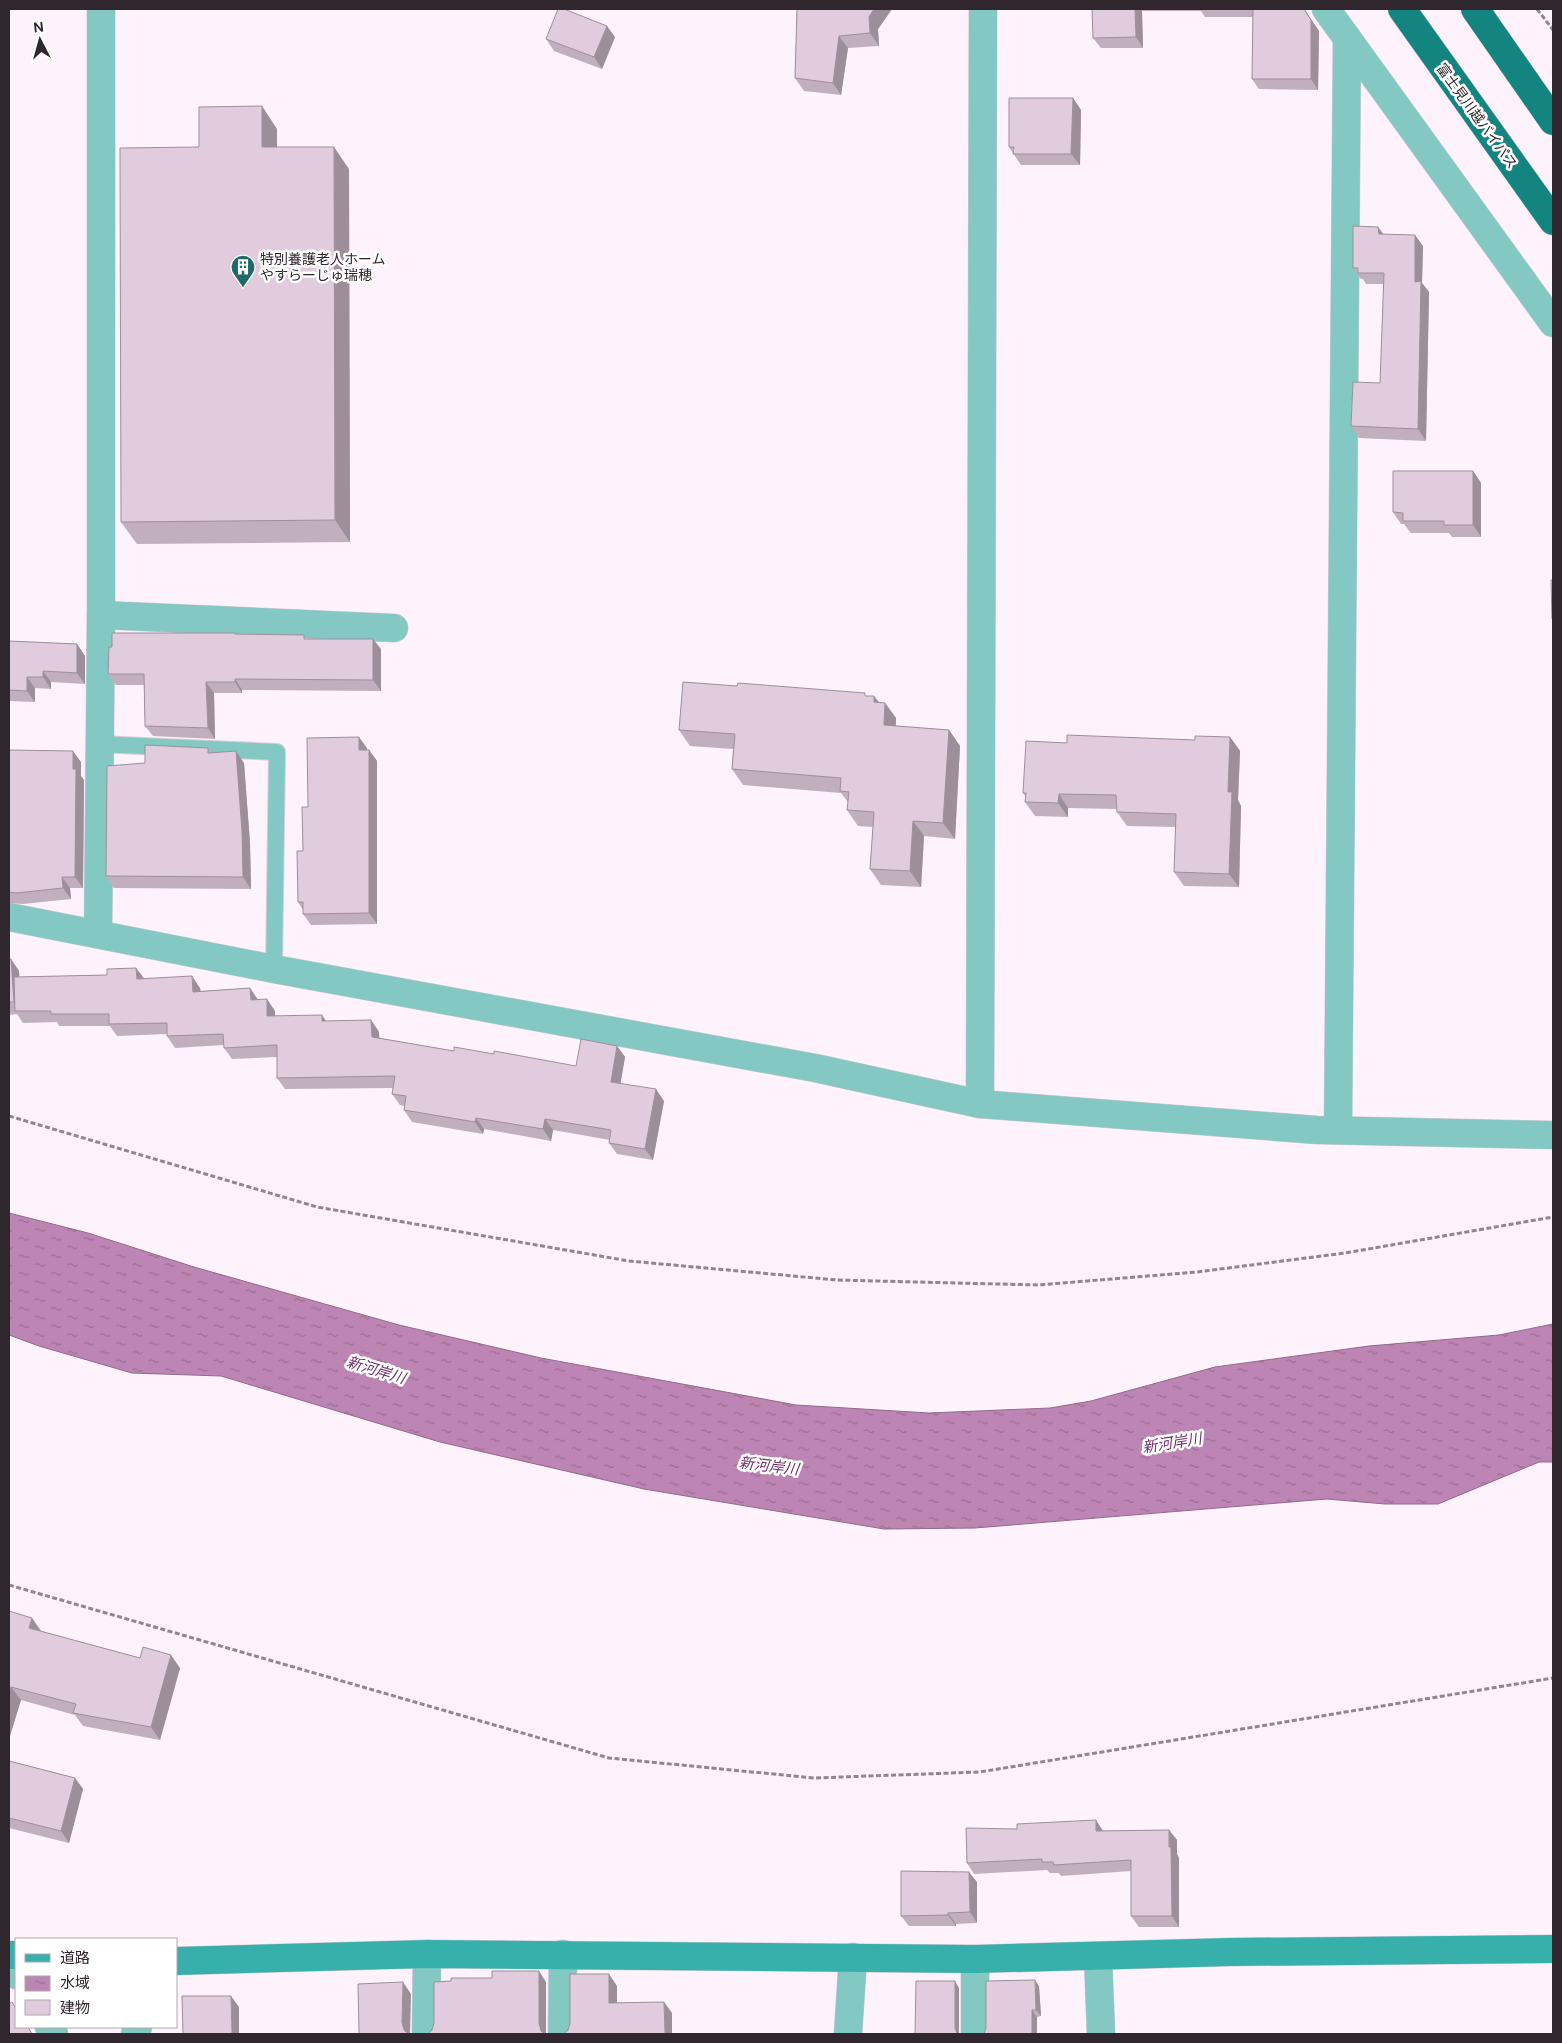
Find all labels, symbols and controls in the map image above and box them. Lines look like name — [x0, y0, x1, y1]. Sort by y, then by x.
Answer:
north arrow — [15, 15, 65, 65]
text: N — [33, 18, 45, 37]
street label: 富士見川越バイパス — [1433, 60, 1521, 172]
place label: 特別養護老人ホーム やすらーじゅ瑞穂 — [260, 250, 386, 284]
building icon: 特別養護老人ホーム やすらーじゅ瑞穂 — [230, 254, 256, 288]
water label: 新河岸川 — [344, 1352, 410, 1389]
water label: 新河岸川 — [1141, 1428, 1205, 1458]
water label: 新河岸川 — [738, 1452, 802, 1480]
legend — [15, 1938, 178, 2028]
text: 道路 — [60, 1948, 90, 1968]
text: 水域 — [60, 1973, 90, 1993]
text: 建物 — [60, 1998, 90, 2018]

